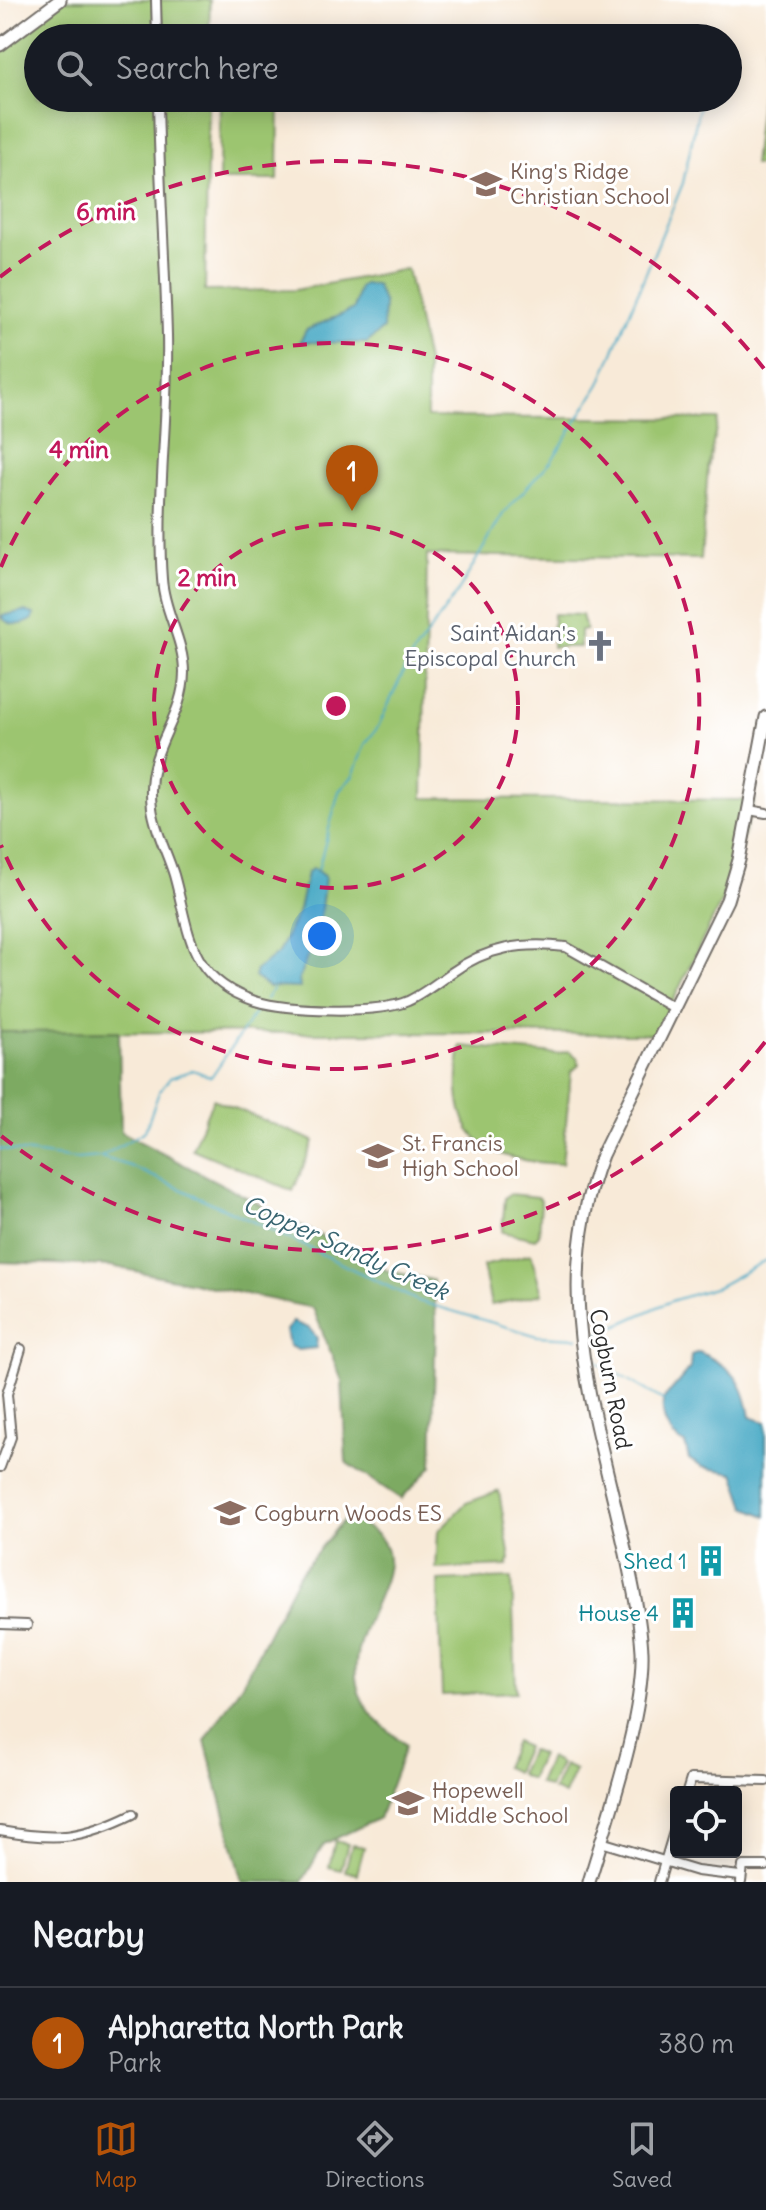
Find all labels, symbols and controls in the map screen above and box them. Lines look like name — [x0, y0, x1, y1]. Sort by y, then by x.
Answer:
search box — [24, 24, 742, 112]
icon: search — [52, 46, 96, 90]
text: Search here — [116, 49, 279, 87]
place label: King's Ridge Christian School — [510, 157, 670, 210]
school or university icon: King's Ridge Christian School — [469, 167, 503, 201]
text: 6 min — [76, 196, 136, 226]
text: 4 min — [49, 434, 109, 464]
pin: 1 — [326, 445, 378, 511]
text: 2 min — [177, 562, 237, 592]
place label: Saint Aidan's Episcopal Church — [405, 619, 576, 672]
church icon: Saint Aidan's Episcopal Church — [583, 629, 617, 663]
centre of rings — [322, 692, 350, 720]
your location — [302, 916, 342, 956]
place label: St. Francis High School — [402, 1129, 519, 1182]
school or university icon: St. Francis High School — [361, 1139, 395, 1173]
water label: Copper Sandy Creek — [238, 1188, 455, 1307]
street label: Cogburn Road — [584, 1306, 638, 1452]
school or university icon: Cogburn Woods ES — [213, 1496, 247, 1530]
place label: Cogburn Woods ES — [254, 1499, 442, 1527]
building icon: Shed 1 — [694, 1544, 728, 1578]
place label: Shed 1 — [623, 1547, 687, 1575]
building icon: House 4 — [666, 1596, 700, 1630]
place label: House 4 — [578, 1599, 659, 1627]
place label: Hopewell Middle School — [432, 1776, 568, 1829]
school or university icon: Hopewell Middle School — [391, 1786, 425, 1820]
map controls — [670, 1786, 742, 1858]
button: locate — [670, 1786, 742, 1858]
text: Nearby — [32, 1913, 145, 1956]
text: Alpharetta North Park — [108, 2008, 404, 2046]
text: 1 — [53, 2027, 63, 2060]
text: 380 m — [658, 2027, 734, 2060]
text: Park — [108, 2046, 162, 2079]
tab: Map — [94, 2117, 138, 2193]
tab: Directions — [325, 2117, 425, 2193]
tab: Saved — [612, 2117, 672, 2193]

